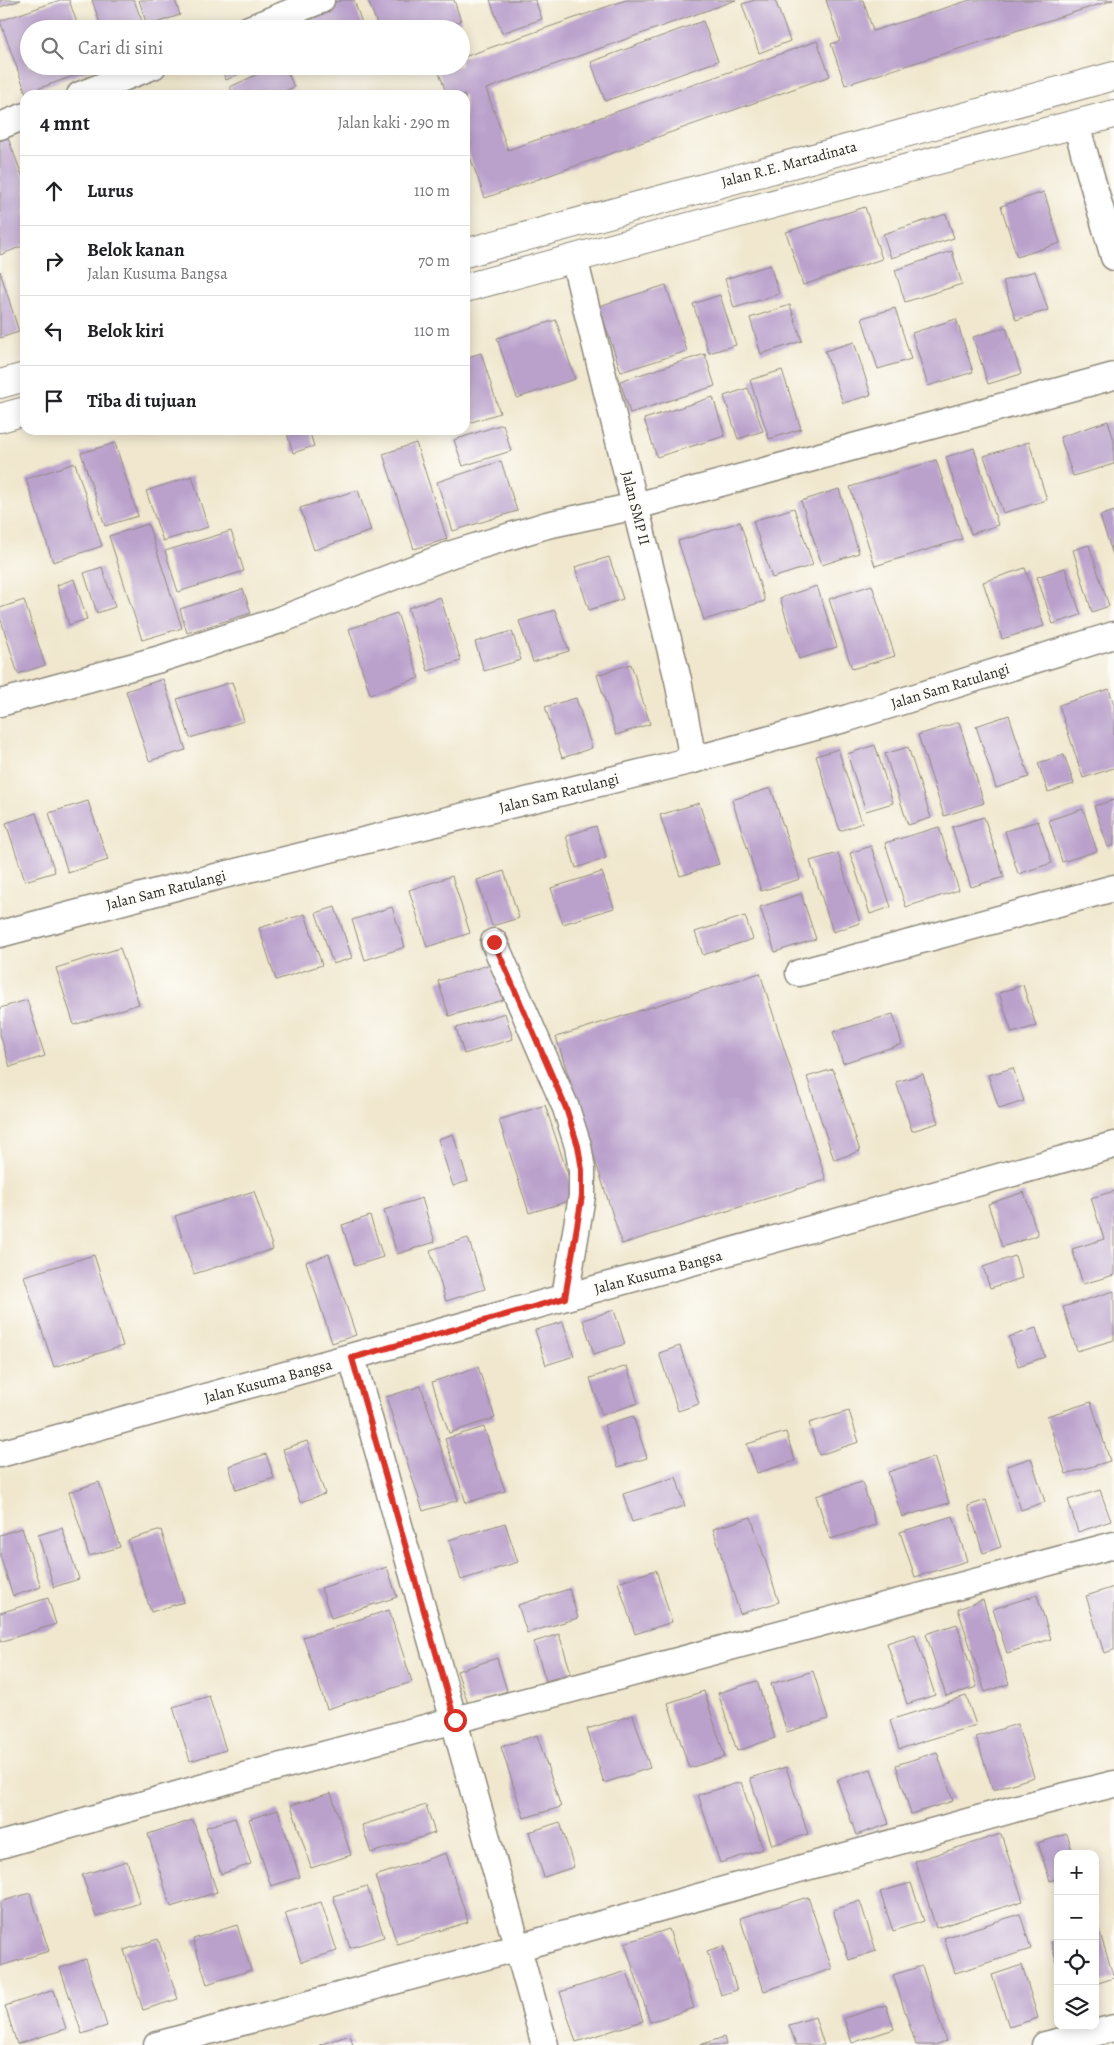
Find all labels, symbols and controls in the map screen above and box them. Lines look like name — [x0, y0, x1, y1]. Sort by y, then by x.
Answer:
search box — [20, 20, 470, 75]
icon: search — [38, 34, 66, 62]
text: Cari di sini — [78, 35, 163, 61]
text: 4 mnt — [40, 109, 90, 137]
text: Jalan kaki · 290 m — [338, 112, 450, 134]
street label: Jalan R.E. Martadinata — [719, 136, 859, 192]
icon: ahead — [40, 177, 68, 205]
text: Lurus — [87, 178, 133, 204]
text: 110 m — [414, 180, 450, 202]
text: Belok kanan — [87, 237, 185, 263]
icon: right — [40, 247, 68, 275]
text: 70 m — [418, 250, 450, 272]
text: Jalan Kusuma Bangsa — [87, 263, 228, 285]
icon: left — [40, 317, 68, 345]
text: Belok kiri — [87, 318, 164, 344]
text: 110 m — [414, 320, 450, 342]
icon: arrive — [40, 387, 68, 415]
text: Tiba di tujuan — [87, 388, 196, 414]
street label: Jalan SMP II — [617, 469, 655, 547]
street label: Jalan Sam Ratulangi — [888, 658, 1012, 714]
street label: Jalan Sam Ratulangi — [497, 768, 621, 818]
street label: Jalan Sam Ratulangi — [104, 865, 228, 915]
route end — [483, 931, 506, 954]
street label: Jalan Kusuma Bangsa — [592, 1245, 724, 1299]
street label: Jalan Kusuma Bangsa — [202, 1354, 334, 1408]
route start — [444, 1709, 467, 1732]
map controls — [1054, 1850, 1099, 2030]
button: + — [1054, 1850, 1099, 1895]
button: − — [1054, 1895, 1099, 1940]
button: locate — [1054, 1940, 1099, 1985]
button: layers — [1054, 1985, 1099, 2030]

